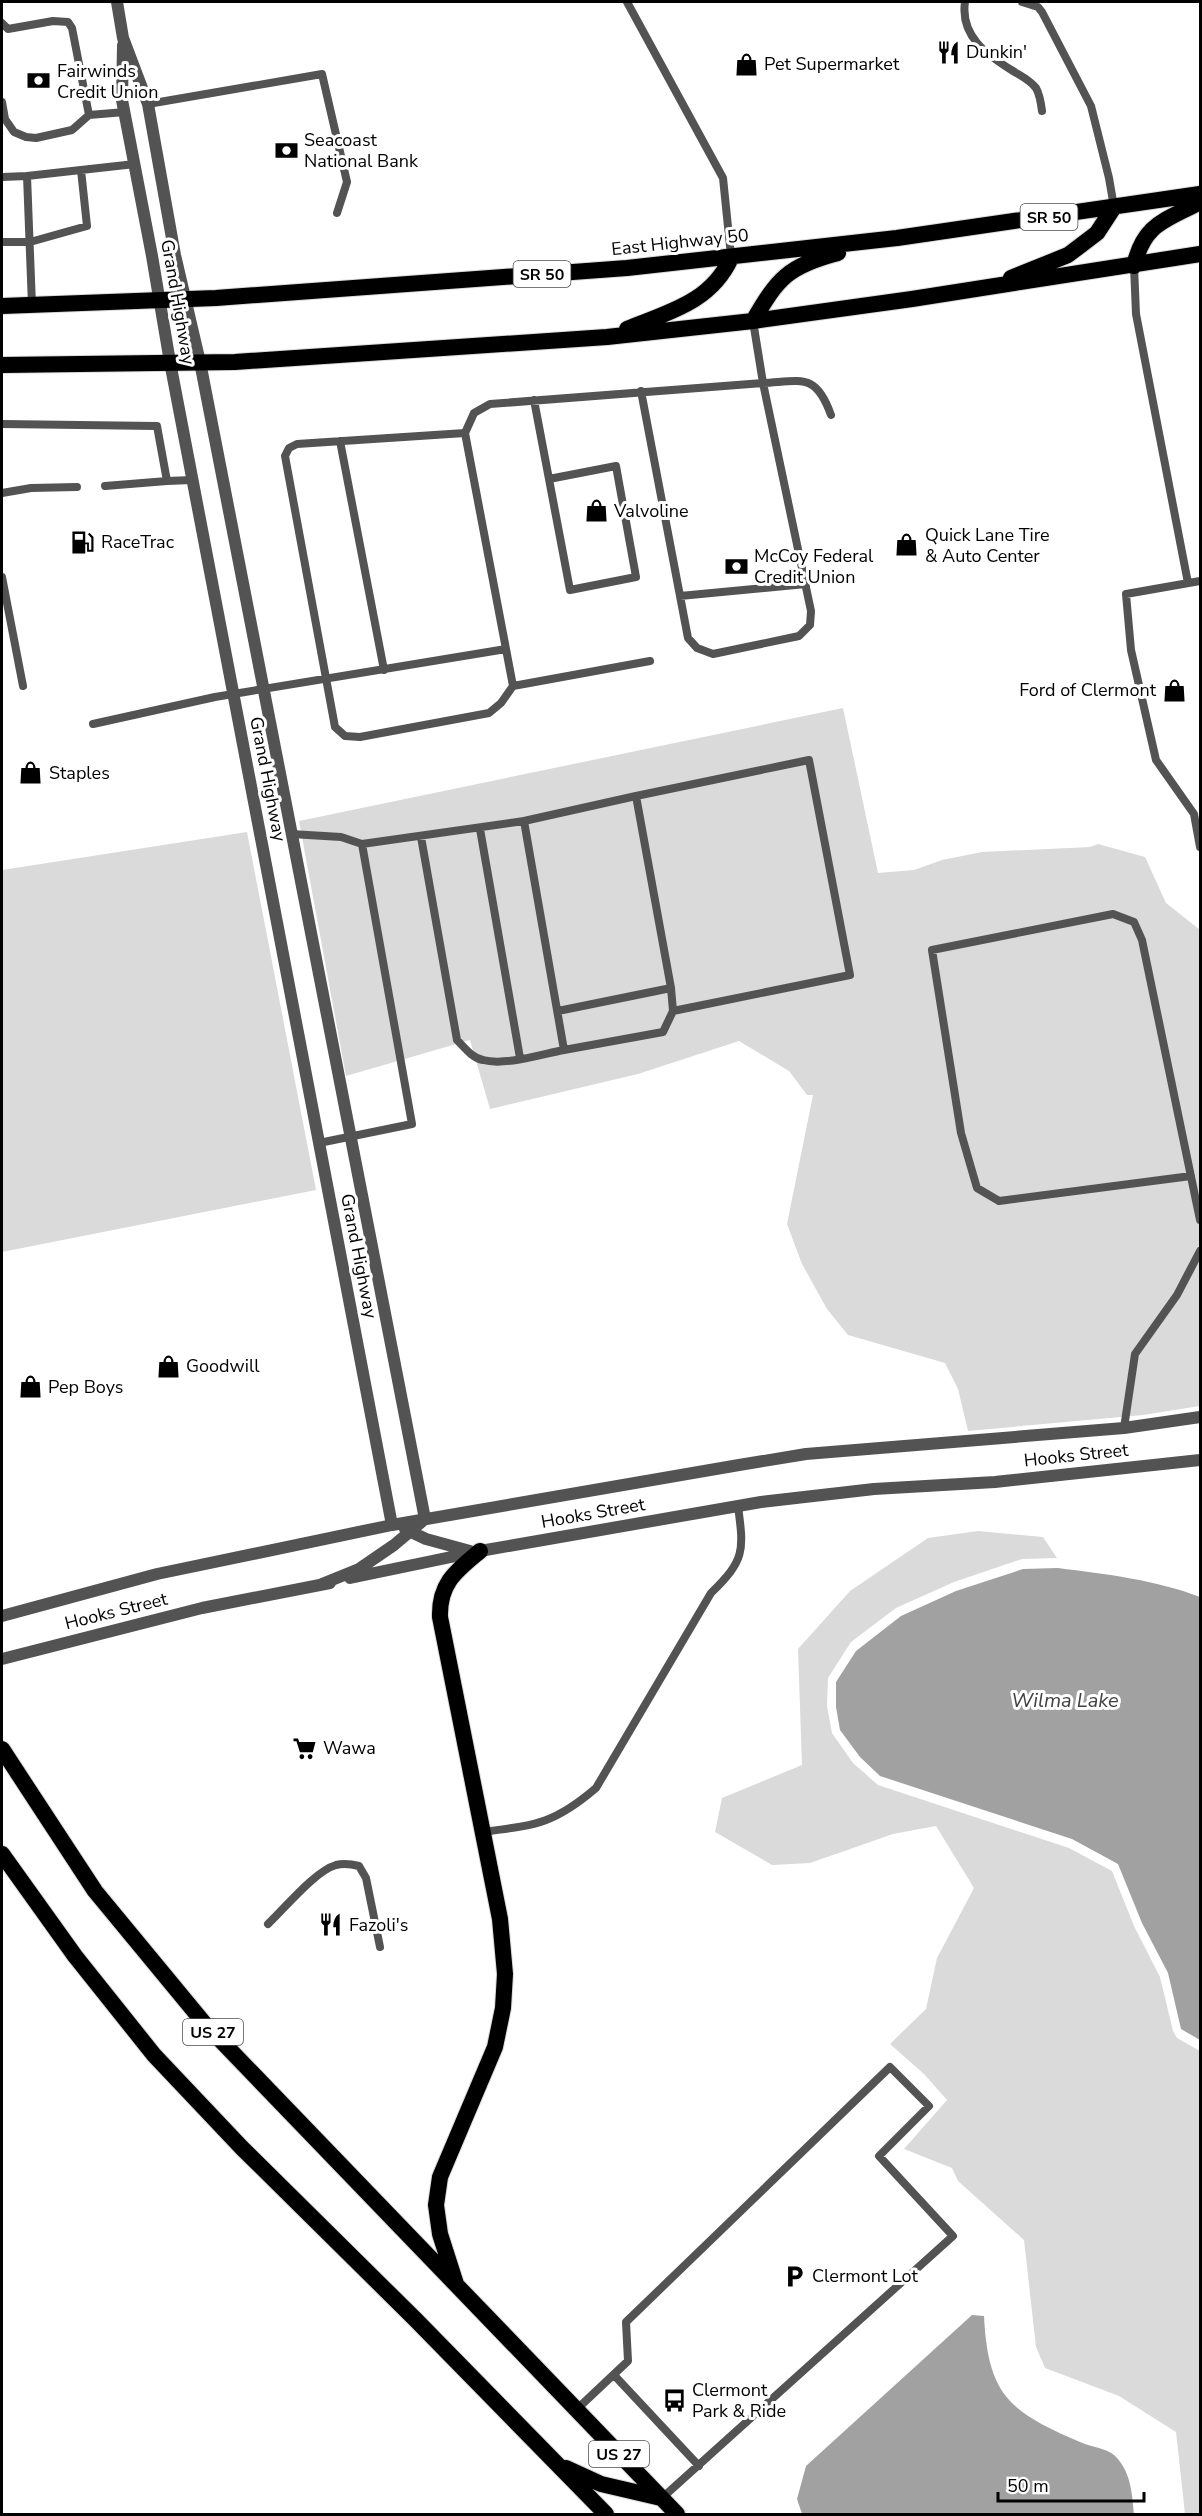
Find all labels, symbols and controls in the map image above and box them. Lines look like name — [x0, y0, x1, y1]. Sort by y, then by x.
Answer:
restaurant icon: Dunkin' — [935, 39, 961, 65]
place label: Dunkin' — [966, 40, 1027, 64]
shop icon: Pet Supermarket — [733, 51, 759, 77]
place label: Pet Supermarket — [764, 52, 900, 76]
place label: Fairwinds Credit Union — [57, 59, 158, 104]
bank icon: Fairwinds Credit Union — [26, 68, 52, 94]
place label: Seacoast National Bank — [304, 128, 419, 173]
bank icon: Seacoast National Bank — [273, 137, 299, 163]
road number: SR 50 — [1020, 204, 1078, 230]
street label: East Highway 50 — [610, 223, 750, 261]
street label: Grand Highway — [155, 238, 201, 367]
road number: SR 50 — [514, 261, 570, 287]
shop icon: Valvoline — [583, 498, 609, 524]
place label: Valvoline — [613, 499, 688, 523]
place label: Quick Lane Tire & Auto Center — [925, 523, 1050, 568]
fuel station icon: RaceTrac — [70, 529, 96, 555]
place label: RaceTrac — [101, 530, 174, 554]
shop icon: Quick Lane Tire & Auto Center — [894, 532, 920, 558]
place label: McCoy Federal Credit Union — [754, 544, 874, 589]
bank icon: McCoy Federal Credit Union — [723, 553, 749, 579]
shop icon: Ford of Clermont — [1161, 677, 1187, 703]
place label: Ford of Clermont — [1019, 678, 1157, 702]
street label: Grand Highway — [244, 715, 292, 844]
shop icon: Staples — [18, 760, 44, 786]
place label: Staples — [49, 761, 110, 785]
street label: Grand Highway — [335, 1192, 383, 1321]
shop icon: Goodwill — [155, 1353, 181, 1379]
place label: Goodwill — [186, 1354, 260, 1378]
shop icon: Pep Boys — [17, 1374, 43, 1400]
place label: Pep Boys — [48, 1375, 123, 1399]
street label: Hooks Street — [1023, 1438, 1130, 1472]
street label: Hooks Street — [539, 1492, 647, 1534]
street label: Hooks Street — [62, 1586, 170, 1635]
water label: Wilma Lake — [1011, 1687, 1119, 1714]
supermarket icon: Wawa — [292, 1735, 318, 1761]
place label: Wawa — [323, 1736, 376, 1760]
restaurant icon: Fazoli's — [318, 1912, 344, 1938]
place label: Fazoli's — [349, 1913, 408, 1937]
road number: US 27 — [183, 2019, 243, 2045]
parking icon: Clermont Lot — [781, 2263, 807, 2289]
place label: Clermont Lot — [812, 2264, 919, 2288]
place label: Clermont Park & Ride — [692, 2378, 786, 2423]
bus stop icon: Clermont Park & Ride — [661, 2387, 687, 2413]
road number: US 27 — [589, 2441, 649, 2467]
scale bar — [998, 2465, 1144, 2503]
text: 50 m — [1007, 2474, 1049, 2498]

